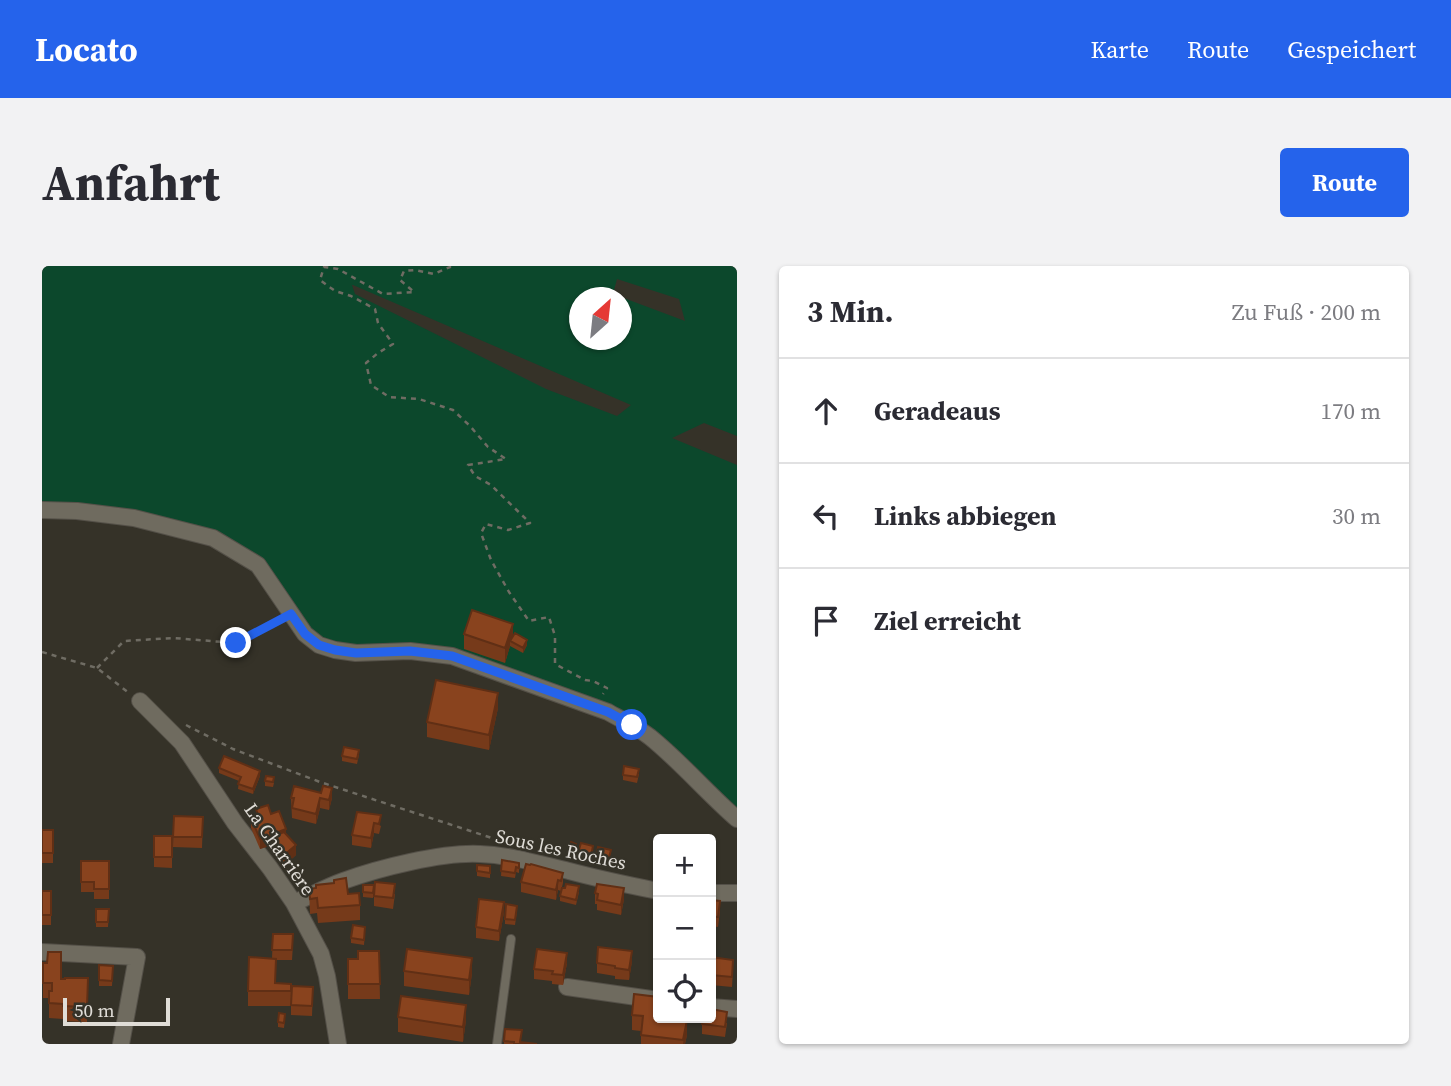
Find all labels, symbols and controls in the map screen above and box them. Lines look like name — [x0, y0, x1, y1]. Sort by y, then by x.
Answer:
text: Locato — [35, 27, 138, 72]
text: Karte — [1090, 33, 1149, 66]
text: Route — [1187, 33, 1249, 66]
text: Gespeichert — [1287, 33, 1416, 66]
button: Route — [1280, 148, 1409, 217]
text: Anfahrt — [42, 149, 220, 216]
north arrow — [569, 287, 632, 350]
text: 3 Min. — [807, 291, 894, 332]
text: Zu Fuß · 200 m — [1232, 296, 1381, 328]
icon: ahead — [807, 392, 845, 430]
text: Geradeaus — [874, 393, 1001, 429]
text: 170 m — [1320, 395, 1381, 427]
icon: left — [807, 497, 845, 535]
text: Links abbiegen — [874, 498, 1057, 534]
text: 30 m — [1332, 500, 1381, 532]
icon: arrive — [807, 602, 845, 640]
text: Ziel erreicht — [874, 603, 1021, 639]
route end — [220, 627, 251, 658]
route start — [616, 709, 647, 740]
street label: La Charrière — [239, 798, 321, 900]
street label: Sous les Roches — [493, 822, 629, 876]
map controls — [653, 834, 716, 1023]
button: + — [653, 834, 716, 897]
button: − — [653, 897, 716, 960]
button: locate — [653, 960, 716, 1023]
scale bar — [63, 995, 170, 1027]
text: 50 m — [74, 997, 115, 1023]

